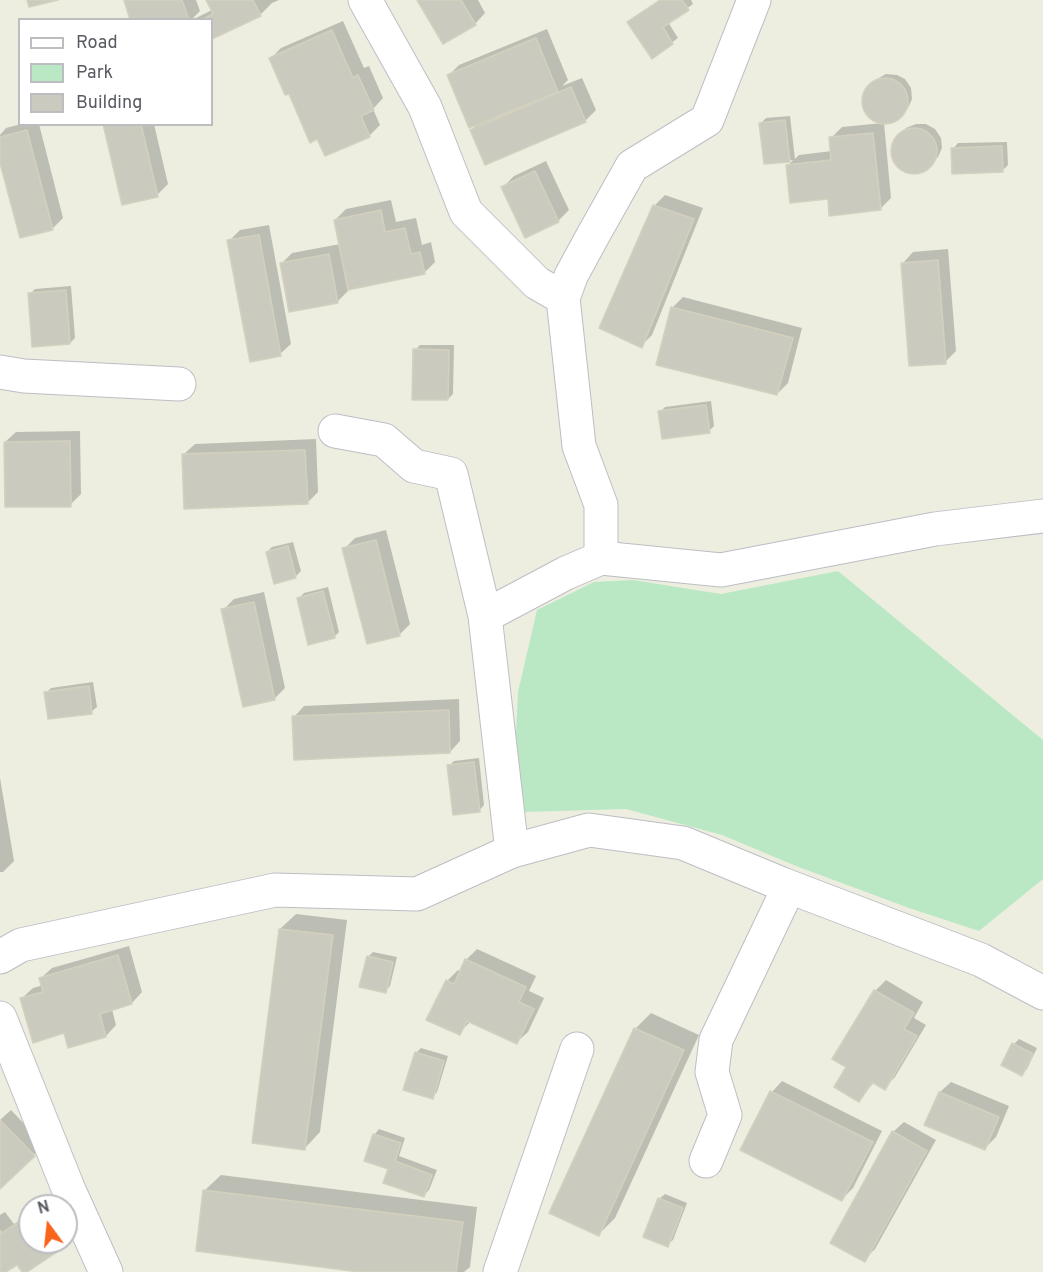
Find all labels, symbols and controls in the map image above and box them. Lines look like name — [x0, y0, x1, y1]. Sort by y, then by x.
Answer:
legend — [18, 18, 213, 126]
text: Road — [76, 32, 118, 55]
text: Park — [76, 62, 113, 85]
text: Building — [76, 92, 142, 115]
north arrow — [18, 1194, 78, 1254]
text: N — [36, 1197, 52, 1220]

